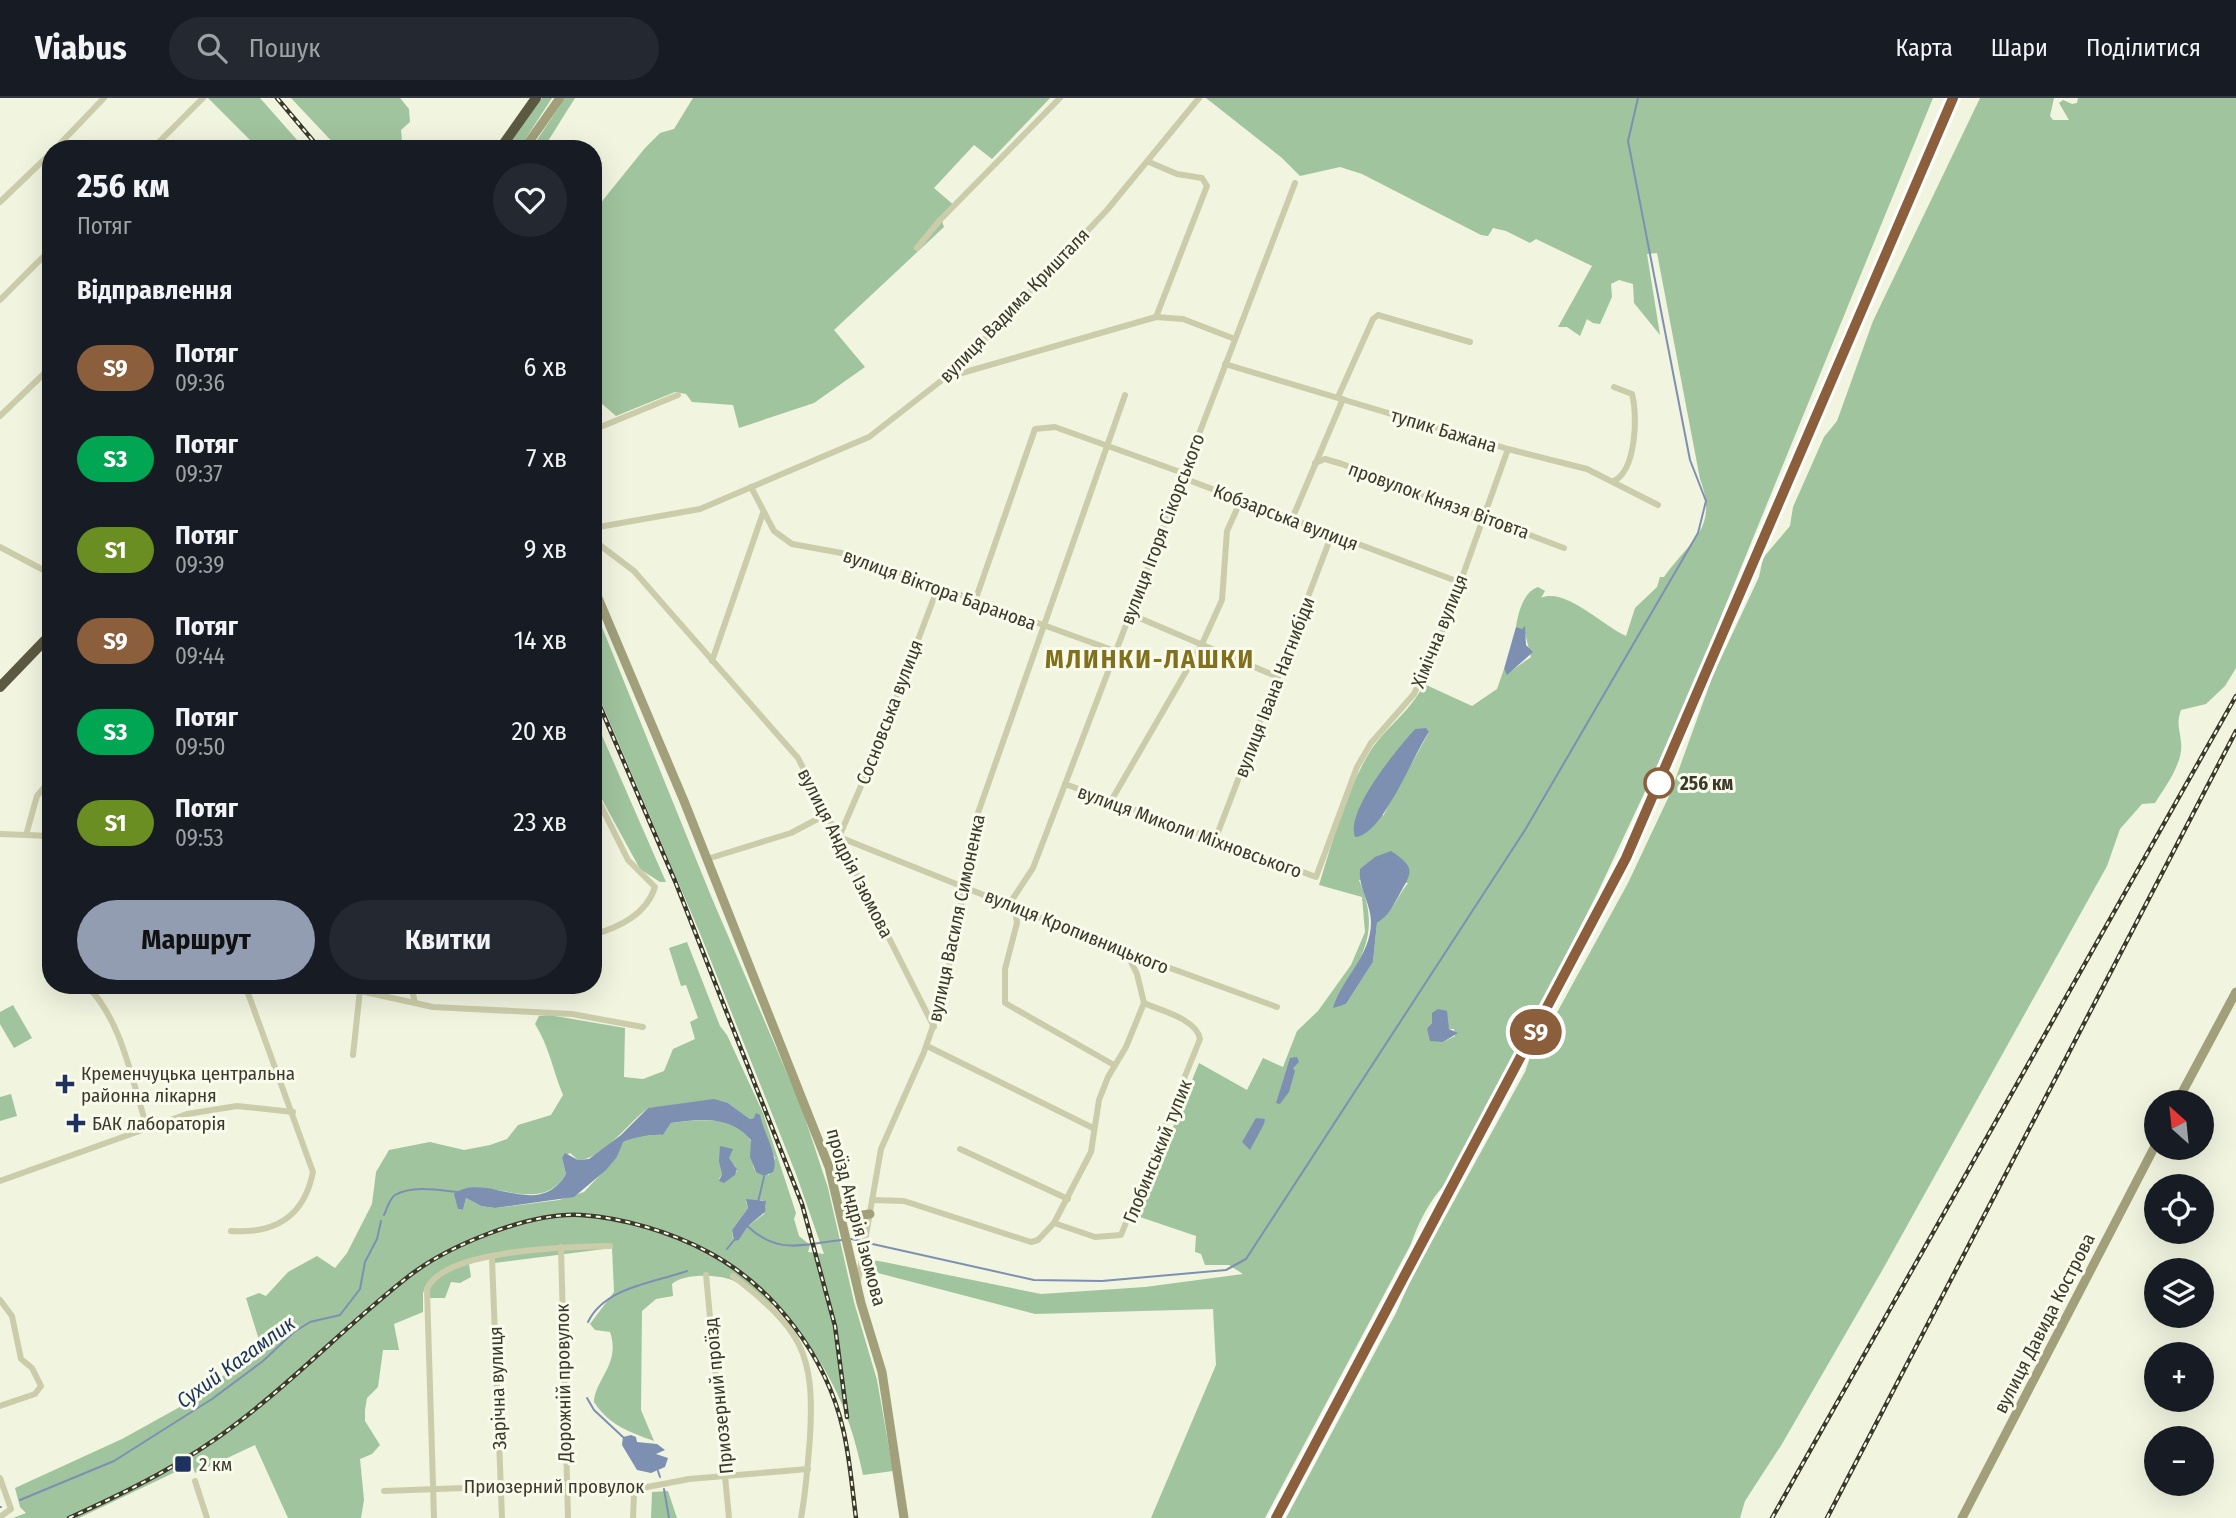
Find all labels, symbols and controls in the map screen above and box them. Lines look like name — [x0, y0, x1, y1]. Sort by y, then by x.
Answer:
search box — [169, 17, 659, 80]
text: Viabus — [35, 28, 127, 68]
icon: search — [193, 29, 231, 67]
text: Пошук — [249, 33, 321, 64]
text: Карта — [1895, 34, 1953, 62]
text: Шари — [1991, 34, 2048, 62]
text: Поділитися — [2086, 34, 2201, 62]
button: heart — [493, 163, 567, 237]
text: 256 км — [77, 166, 169, 206]
text: Потяг — [77, 212, 132, 240]
street label: вулиця Вадима Кришталя — [935, 223, 1094, 387]
text: Відправлення — [77, 275, 232, 306]
text: Потяг — [175, 338, 238, 369]
text: 6 хв — [524, 352, 567, 383]
text: S9 — [103, 354, 128, 382]
text: 09:36 — [175, 369, 225, 397]
street label: тупик Бажана — [1388, 403, 1500, 458]
text: Потяг — [175, 429, 238, 460]
street label: вулиця Ігоря Сікорського — [1115, 430, 1210, 628]
text: 7 хв — [526, 443, 567, 474]
text: S3 — [104, 445, 127, 473]
street label: провулок Князя Вітовта — [1345, 457, 1532, 544]
text: 09:37 — [175, 460, 223, 488]
street label: Кобзарська вулиця — [1210, 479, 1361, 556]
text: Потяг — [175, 520, 238, 551]
text: 9 хв — [524, 534, 567, 565]
text: S1 — [105, 536, 126, 564]
street label: вулиця Віктора Баранова — [840, 544, 1040, 635]
text: 09:39 — [175, 551, 224, 579]
street label: Хімічна вулиця — [1406, 571, 1473, 691]
street label: вулиця Івана Нагнибіди — [1229, 593, 1320, 781]
text: Потяг — [175, 611, 238, 642]
text: 14 хв — [514, 625, 567, 656]
text: S9 — [103, 627, 128, 655]
street label: Сосновська вулиця — [851, 636, 928, 788]
text: 09:44 — [175, 642, 225, 670]
district label: МЛИНКИ-ЛАШКИ — [1045, 644, 1255, 675]
text: Потяг — [175, 702, 238, 733]
text: 20 хв — [511, 716, 567, 747]
text: S3 — [104, 718, 127, 746]
text: 09:50 — [175, 733, 226, 761]
street label: вулиця Андрія Ізюмова — [793, 765, 898, 942]
marker: 256 км — [1644, 768, 1674, 798]
place label: 256 км — [1679, 772, 1734, 795]
street label: вулиця Миколи Міхновського — [1075, 780, 1305, 883]
text: Потяг — [175, 793, 238, 824]
text: 23 хв — [513, 807, 567, 838]
text: S1 — [105, 809, 126, 837]
street label: вулиця Василя Симоненка — [923, 812, 990, 1024]
text: 09:53 — [175, 824, 224, 852]
street label: вулиця Кропивницького — [981, 884, 1172, 979]
button: Маршрут — [77, 900, 315, 980]
button: Квитки — [329, 900, 567, 980]
line badge: S9 — [1504, 1009, 1568, 1055]
text: S9 — [1524, 1018, 1548, 1046]
place label: Кременчуцька центральна районна лікарня — [81, 1062, 295, 1107]
marker: Кременчуцька центральна районна лікарня — [55, 1074, 75, 1094]
street label: Глобинський тупик — [1118, 1076, 1197, 1226]
north arrow — [2144, 1090, 2214, 1160]
map controls — [2144, 1090, 2214, 1496]
place label: БАК лабораторія — [92, 1112, 226, 1135]
marker: БАК лабораторія — [66, 1113, 86, 1133]
street label: проїзд Андрія Ізюмова — [822, 1126, 891, 1308]
button: locate — [2144, 1174, 2214, 1244]
street label: вулиця Давида Кострова — [1989, 1229, 2100, 1417]
button: layers — [2144, 1258, 2214, 1328]
street label: Дорожній провулок — [551, 1303, 576, 1464]
water label: Сухий Кагамлик — [171, 1310, 301, 1414]
street label: Приозерний проїзд — [699, 1317, 738, 1475]
street label: Зарічна вулиця — [484, 1326, 511, 1450]
button: + — [2144, 1342, 2214, 1412]
button: − — [2144, 1426, 2214, 1496]
place label: 2 км — [199, 1453, 232, 1476]
marker: 2 км — [173, 1454, 193, 1474]
street label: Приозерний провулок — [464, 1475, 644, 1498]

